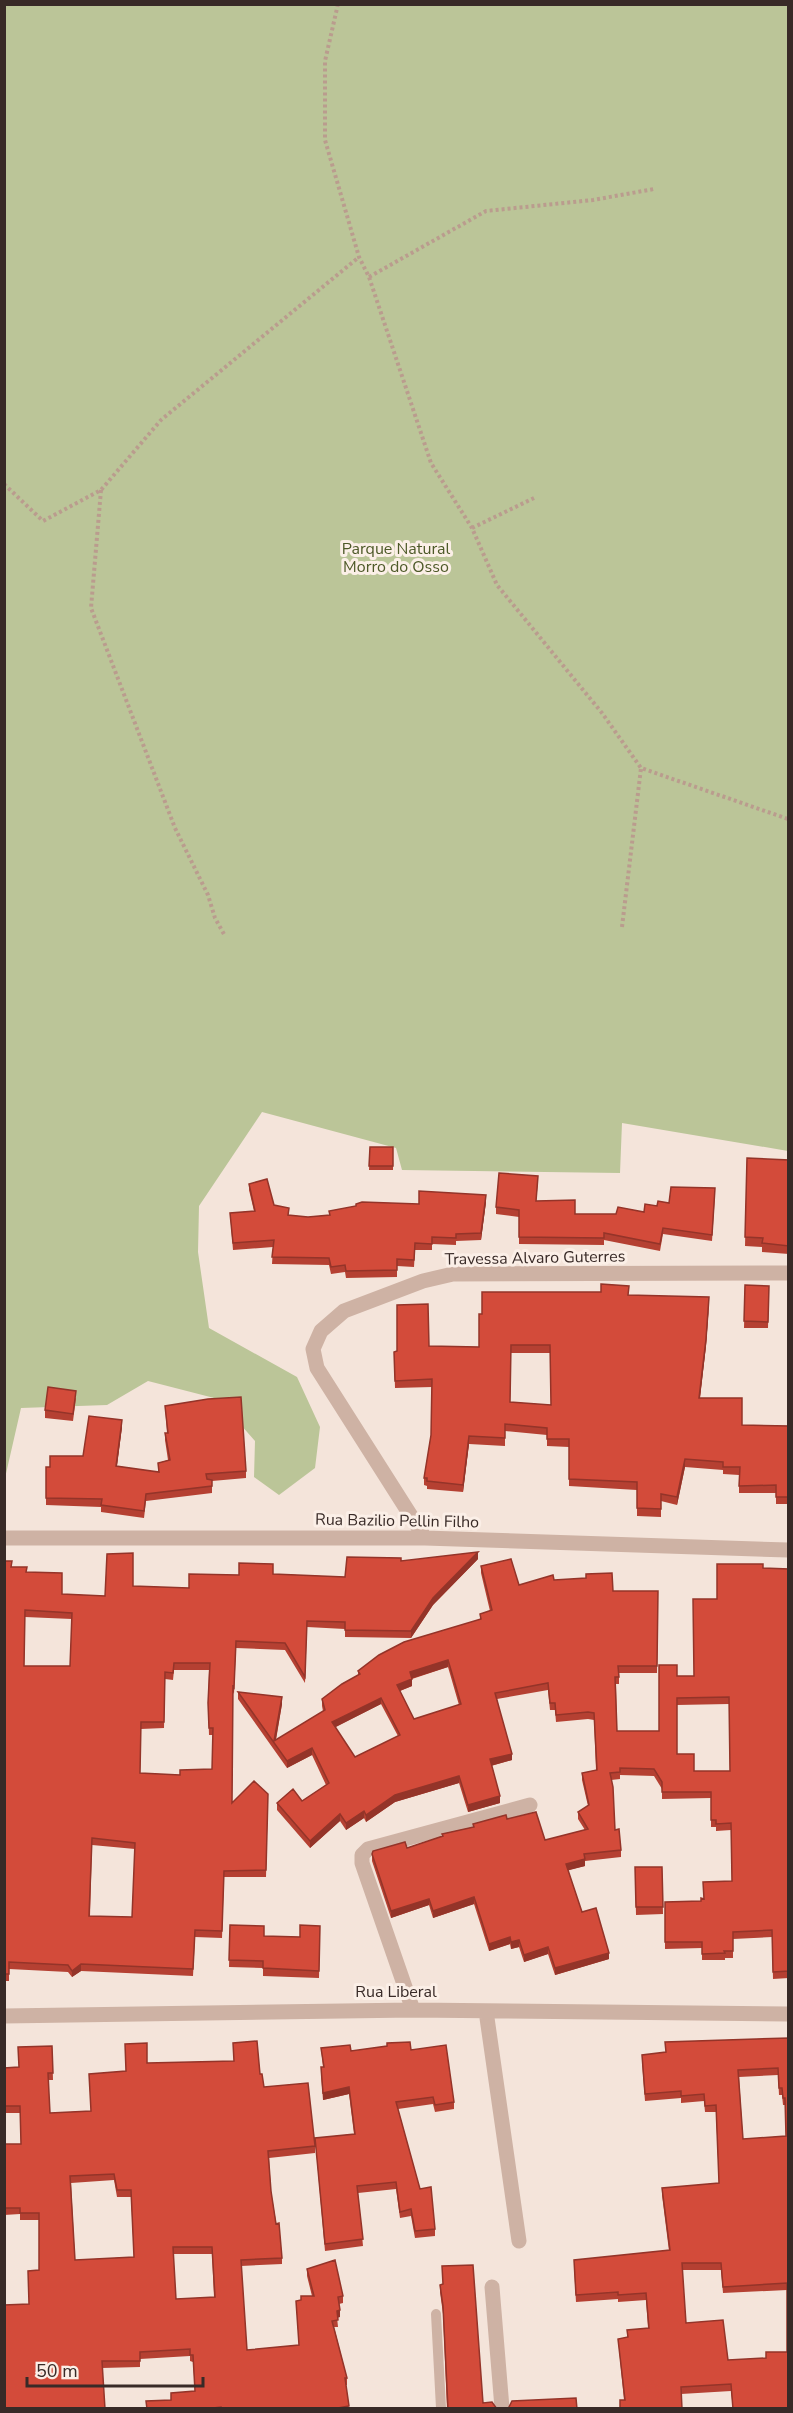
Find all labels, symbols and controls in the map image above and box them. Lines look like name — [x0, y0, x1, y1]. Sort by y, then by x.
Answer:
park label: Parque Natural Morro do Osso — [342, 538, 451, 578]
street label: Travessa Alvaro Guterres — [444, 1245, 626, 1271]
street label: Rua Bazilio Pellin Filho — [315, 1509, 479, 1533]
street label: Rua Liberal — [355, 1981, 437, 2003]
scale bar — [27, 2350, 202, 2388]
text: 50 m — [36, 2359, 78, 2383]

